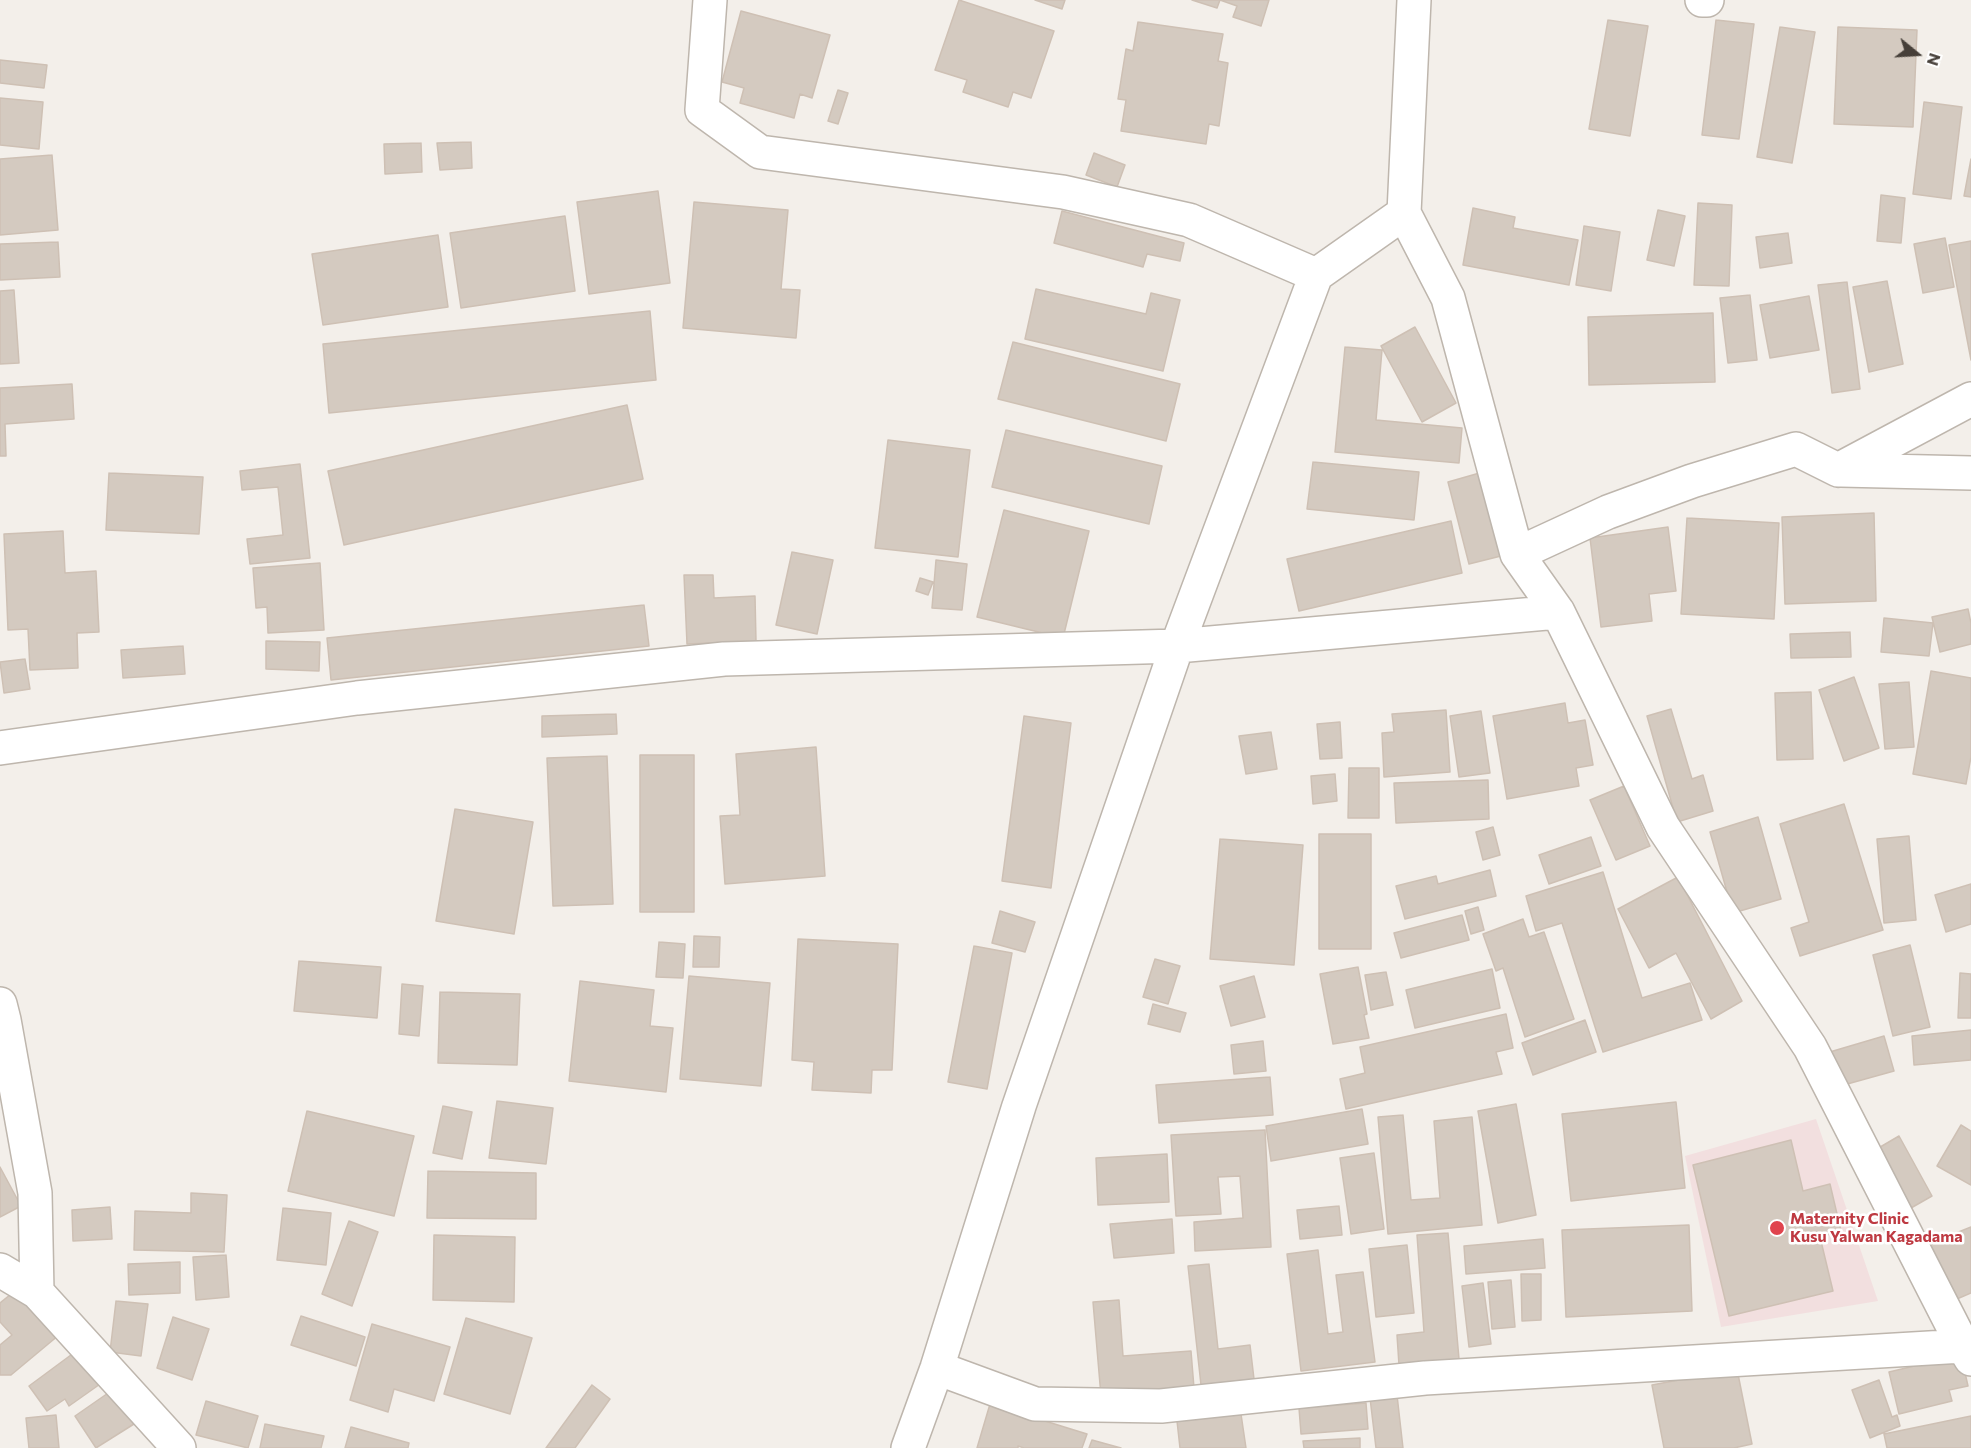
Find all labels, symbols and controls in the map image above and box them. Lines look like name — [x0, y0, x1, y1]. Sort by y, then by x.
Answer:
north arrow — [1887, 24, 1947, 84]
text: N — [1924, 51, 1945, 68]
place label: Maternity Clinic Kusu Yalwan Kagadama — [1790, 1209, 1963, 1247]
marker: Maternity Clinic Kusu Yalwan Kagadama — [1768, 1219, 1786, 1237]

